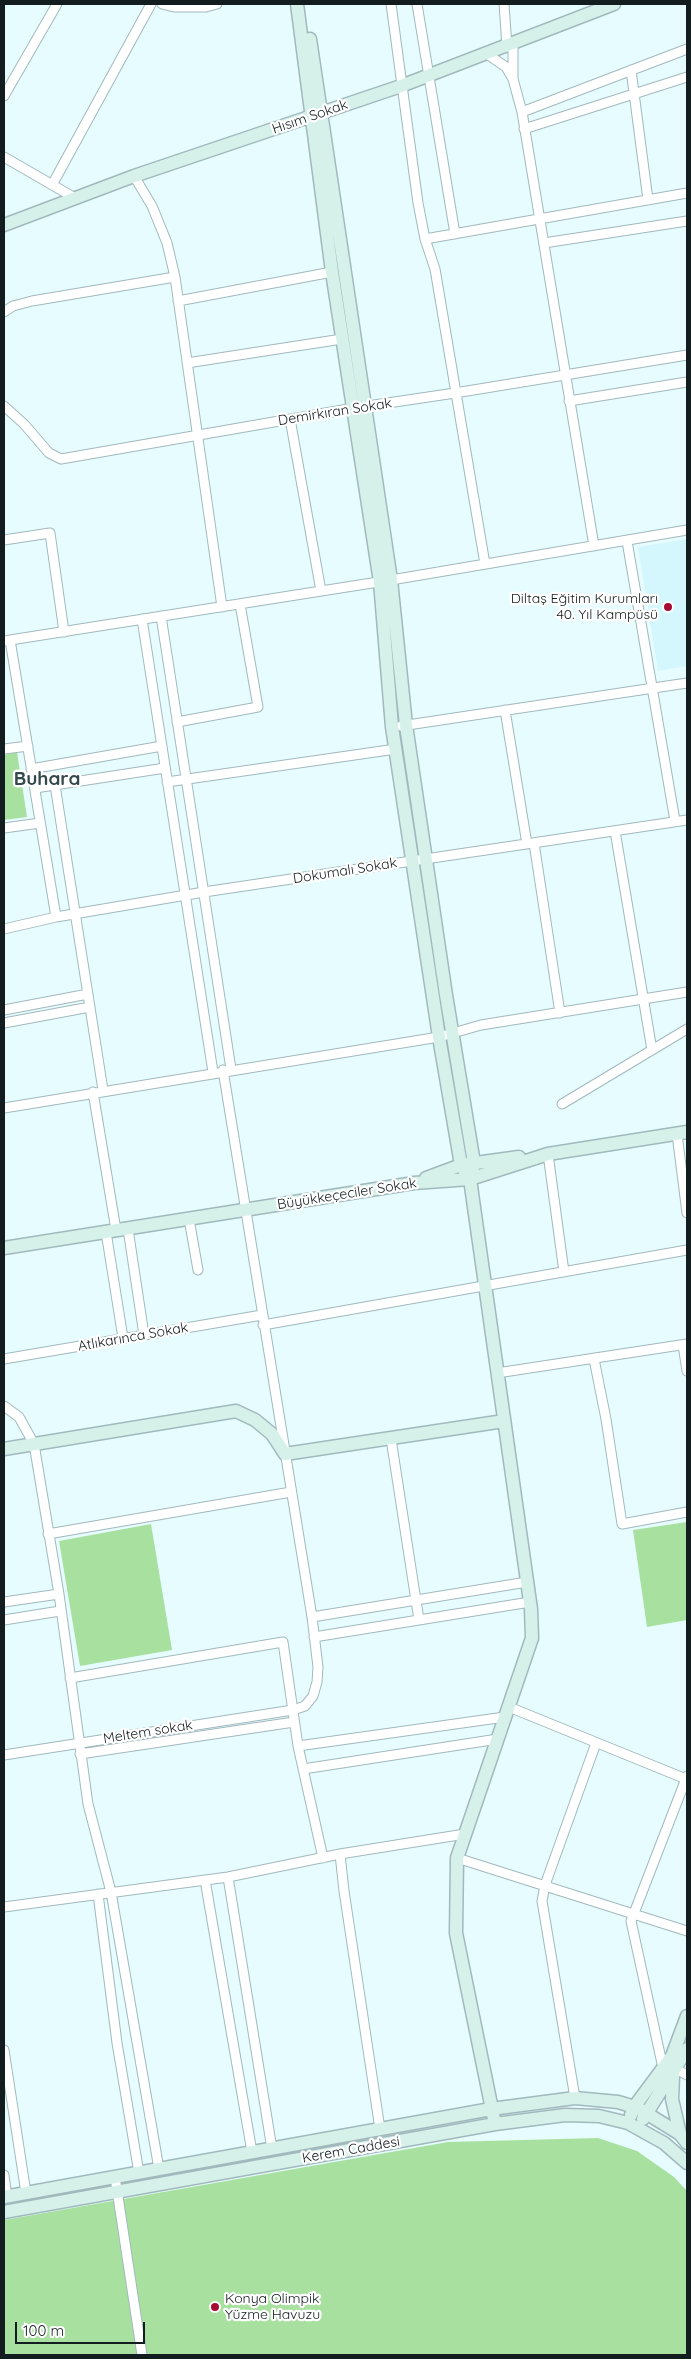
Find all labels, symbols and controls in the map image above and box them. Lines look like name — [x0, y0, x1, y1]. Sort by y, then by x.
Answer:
street label: Hısım Sokak — [270, 96, 350, 138]
street label: Demirkıran Sokak — [277, 395, 393, 429]
place label: Diltaş Eğitim Kurumları 40. Yıl Kampüsü — [511, 591, 658, 624]
marker: Diltaş Eğitim Kurumları 40. Yıl Kampüsü — [662, 601, 674, 613]
district label: Buhara — [14, 768, 80, 790]
street label: Dokumalı Sokak — [292, 854, 398, 888]
street label: Büyükkeçeciler Sokak — [276, 1175, 418, 1213]
street label: Atlıkarınca Sokak — [77, 1319, 189, 1355]
street label: Meltem sokak — [102, 1717, 194, 1747]
street label: Kerem Caddesi — [301, 2133, 401, 2167]
place label: Konya Olimpik Yüzme Havuzu — [225, 2291, 320, 2324]
marker: Konya Olimpik Yüzme Havuzu — [209, 2301, 221, 2313]
scale bar — [18, 2312, 148, 2344]
text: 100 m — [23, 2321, 64, 2340]

